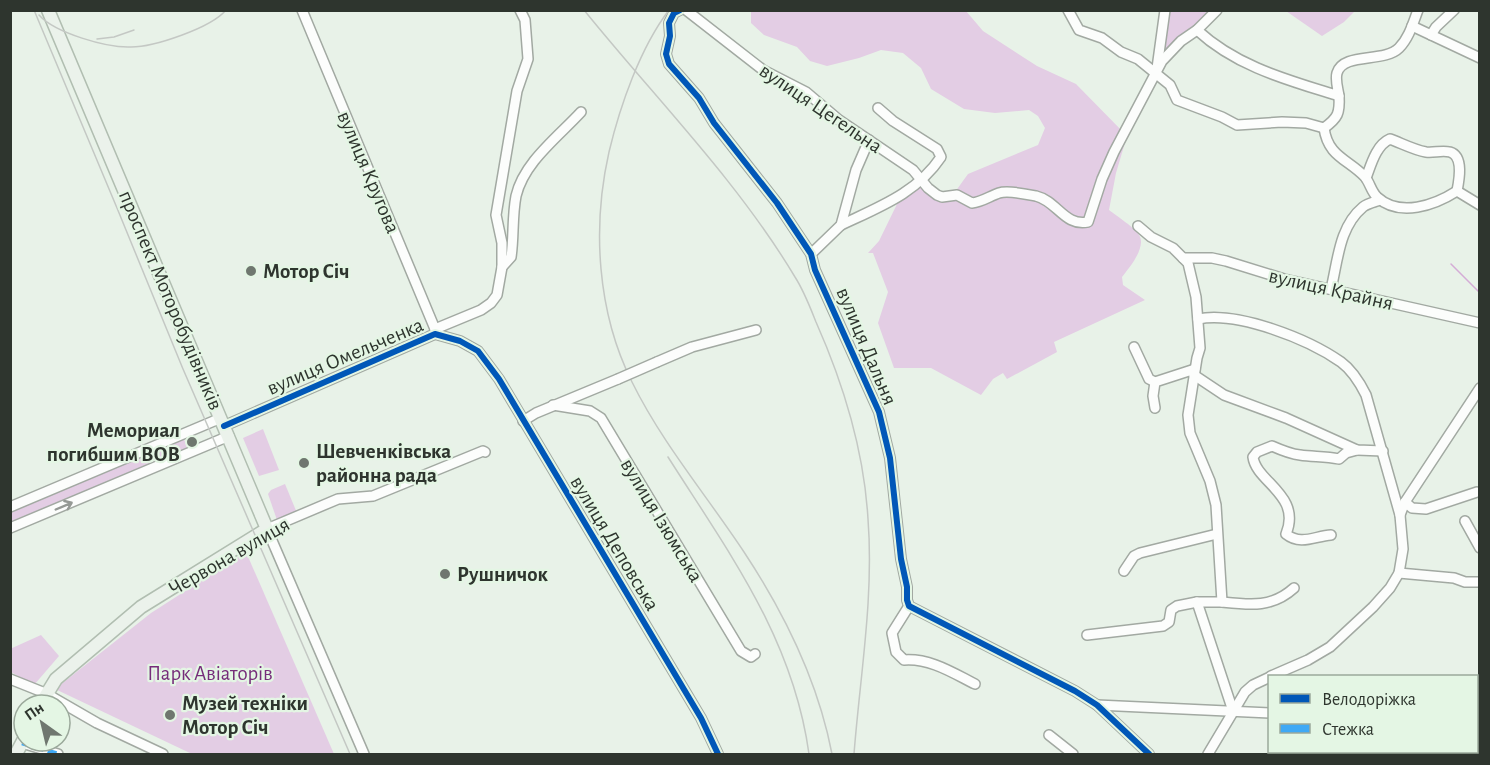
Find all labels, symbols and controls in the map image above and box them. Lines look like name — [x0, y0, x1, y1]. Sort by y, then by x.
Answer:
street label: вулиця Цегельна — [756, 60, 886, 157]
street label: вулиця Кругова — [333, 108, 404, 237]
street label: проспект Моторобудівників — [115, 187, 226, 413]
place label: Мотор Січ — [263, 261, 350, 282]
marker: Мотор Січ — [244, 264, 258, 278]
street label: вулиця Крайня — [1267, 265, 1395, 314]
street label: вулиця Дальня — [832, 284, 901, 408]
street label: вулиця Омельченка — [264, 314, 427, 399]
place label: Мемориал погибшим ВОВ — [47, 420, 180, 465]
marker: Мемориал погибшим ВОВ — [185, 435, 199, 449]
place label: Шевченківська районна рада — [316, 441, 451, 486]
street label: вулиця Ізюмська — [616, 455, 707, 586]
marker: Шевченківська районна рада — [297, 456, 311, 470]
street label: вулиця Деповська — [566, 472, 663, 615]
one-way arrow — [55, 500, 73, 511]
street label: Червона вулиця — [165, 513, 293, 599]
place label: Рушничок — [457, 564, 548, 585]
marker: Рушничок — [438, 567, 452, 581]
park label: Парк Авіаторів — [147, 663, 273, 684]
legend — [1268, 675, 1478, 753]
text: Велодоріжка — [1322, 691, 1416, 709]
north arrow — [12, 693, 72, 753]
place label: Музей техніки Мотор Січ — [182, 693, 308, 738]
text: Пн — [22, 699, 47, 723]
marker: Музей техніки Мотор Січ — [163, 708, 177, 722]
text: Стежка — [1322, 721, 1374, 739]

